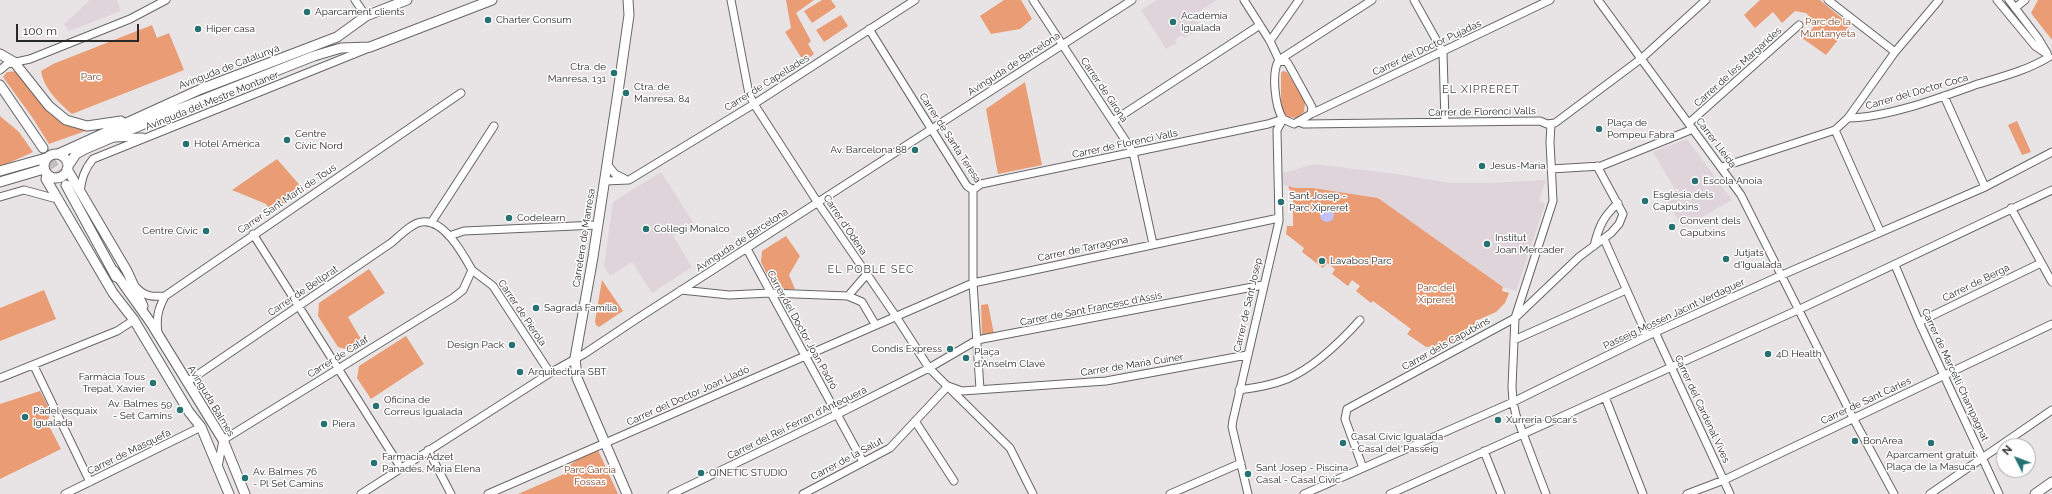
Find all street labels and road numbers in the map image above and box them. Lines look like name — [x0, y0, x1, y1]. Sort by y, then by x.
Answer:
street label: Carrer del Doctor Pujadas — [1371, 17, 1483, 79]
street label: Carrer de les Margarides — [1692, 25, 1784, 109]
street label: Avinguda de Barcelona — [966, 30, 1062, 98]
street label: Avinguda de Catalunya — [177, 42, 281, 92]
street label: Carrer de Capellades — [722, 52, 812, 114]
street label: Carrer de Girona — [1078, 55, 1130, 125]
street label: Avinguda del Mestre Montaner — [144, 69, 280, 133]
street label: Carrer del Doctor Coca — [1864, 72, 1970, 112]
street label: Carrer de Santa Teresa — [916, 91, 984, 185]
street label: Carrer de Florenci Valls — [1428, 105, 1536, 119]
street label: Carrer Lleida — [1693, 116, 1739, 170]
street label: Carrer de Florenci Valls — [1071, 127, 1179, 161]
street label: Carrer Sant Martí de Tous — [235, 161, 339, 237]
street label: Carretera de Manresa — [570, 188, 598, 288]
street label: Carrer d'Òdena — [820, 193, 870, 257]
street label: Avinguda de Barcelona — [694, 206, 790, 274]
street label: Carrer de Tarragona — [1037, 234, 1129, 264]
street label: Carrer de Sant Josep — [1231, 257, 1265, 353]
street label: Carrer de Berga — [1940, 262, 2012, 304]
street label: Carrer de Bellprat — [266, 263, 340, 319]
street label: Carrer del Doctor Joan Padró — [764, 269, 840, 391]
street label: Passeig Mossèn Jacint Verdaguer — [1601, 276, 1747, 352]
street label: Carrer de Pierola — [495, 278, 549, 348]
street label: Carrer de Sant Francesc d'Assís — [1019, 289, 1163, 329]
street label: Carrer de Marcel·lí Champagnat — [1919, 307, 1991, 443]
street label: Carrer dels Caputxins — [1400, 315, 1492, 373]
street label: Carrer de Calaf — [305, 334, 371, 380]
street label: Carrer de Marià Cuiner — [1080, 351, 1184, 379]
street label: Carrer del Cardenal Vives — [1672, 353, 1732, 465]
street label: Avinguda Balmes — [185, 363, 237, 439]
street label: Carrer del Doctor Joan Lladó — [625, 363, 751, 429]
street label: Carrer de Sant Carles — [1819, 375, 1913, 427]
street label: Carrer del Rei Ferran d'Antequera — [725, 384, 869, 462]
street label: Carrer de Masquefa — [85, 427, 173, 477]
street label: Carrer de la Salut — [809, 435, 885, 483]

